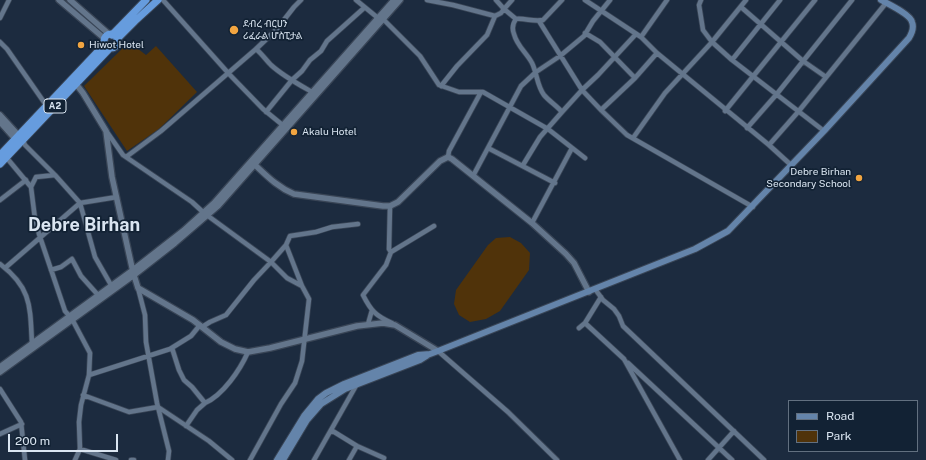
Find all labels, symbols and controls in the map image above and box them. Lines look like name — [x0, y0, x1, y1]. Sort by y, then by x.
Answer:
place label: ደብረ ብርሀን ሪፈራል ሆስፒታል — [243, 18, 302, 42]
marker: ደብረ ብርሀን ሪፈራል ሆስፒታል — [228, 24, 240, 36]
place label: Hiwot Hotel — [89, 39, 144, 51]
marker: Hiwot Hotel — [76, 40, 86, 50]
road number: A2 — [44, 99, 66, 113]
place label: Akalu Hotel — [302, 126, 357, 138]
marker: Akalu Hotel — [289, 127, 299, 137]
place label: Debre Birhan Secondary School — [766, 166, 851, 190]
marker: Debre Birhan Secondary School — [854, 173, 864, 183]
district label: Debre Birhan — [28, 214, 140, 236]
legend — [788, 400, 918, 452]
text: Road — [826, 409, 854, 423]
scale bar — [10, 426, 120, 452]
text: Park — [826, 429, 852, 443]
text: 200 m — [15, 434, 50, 448]

